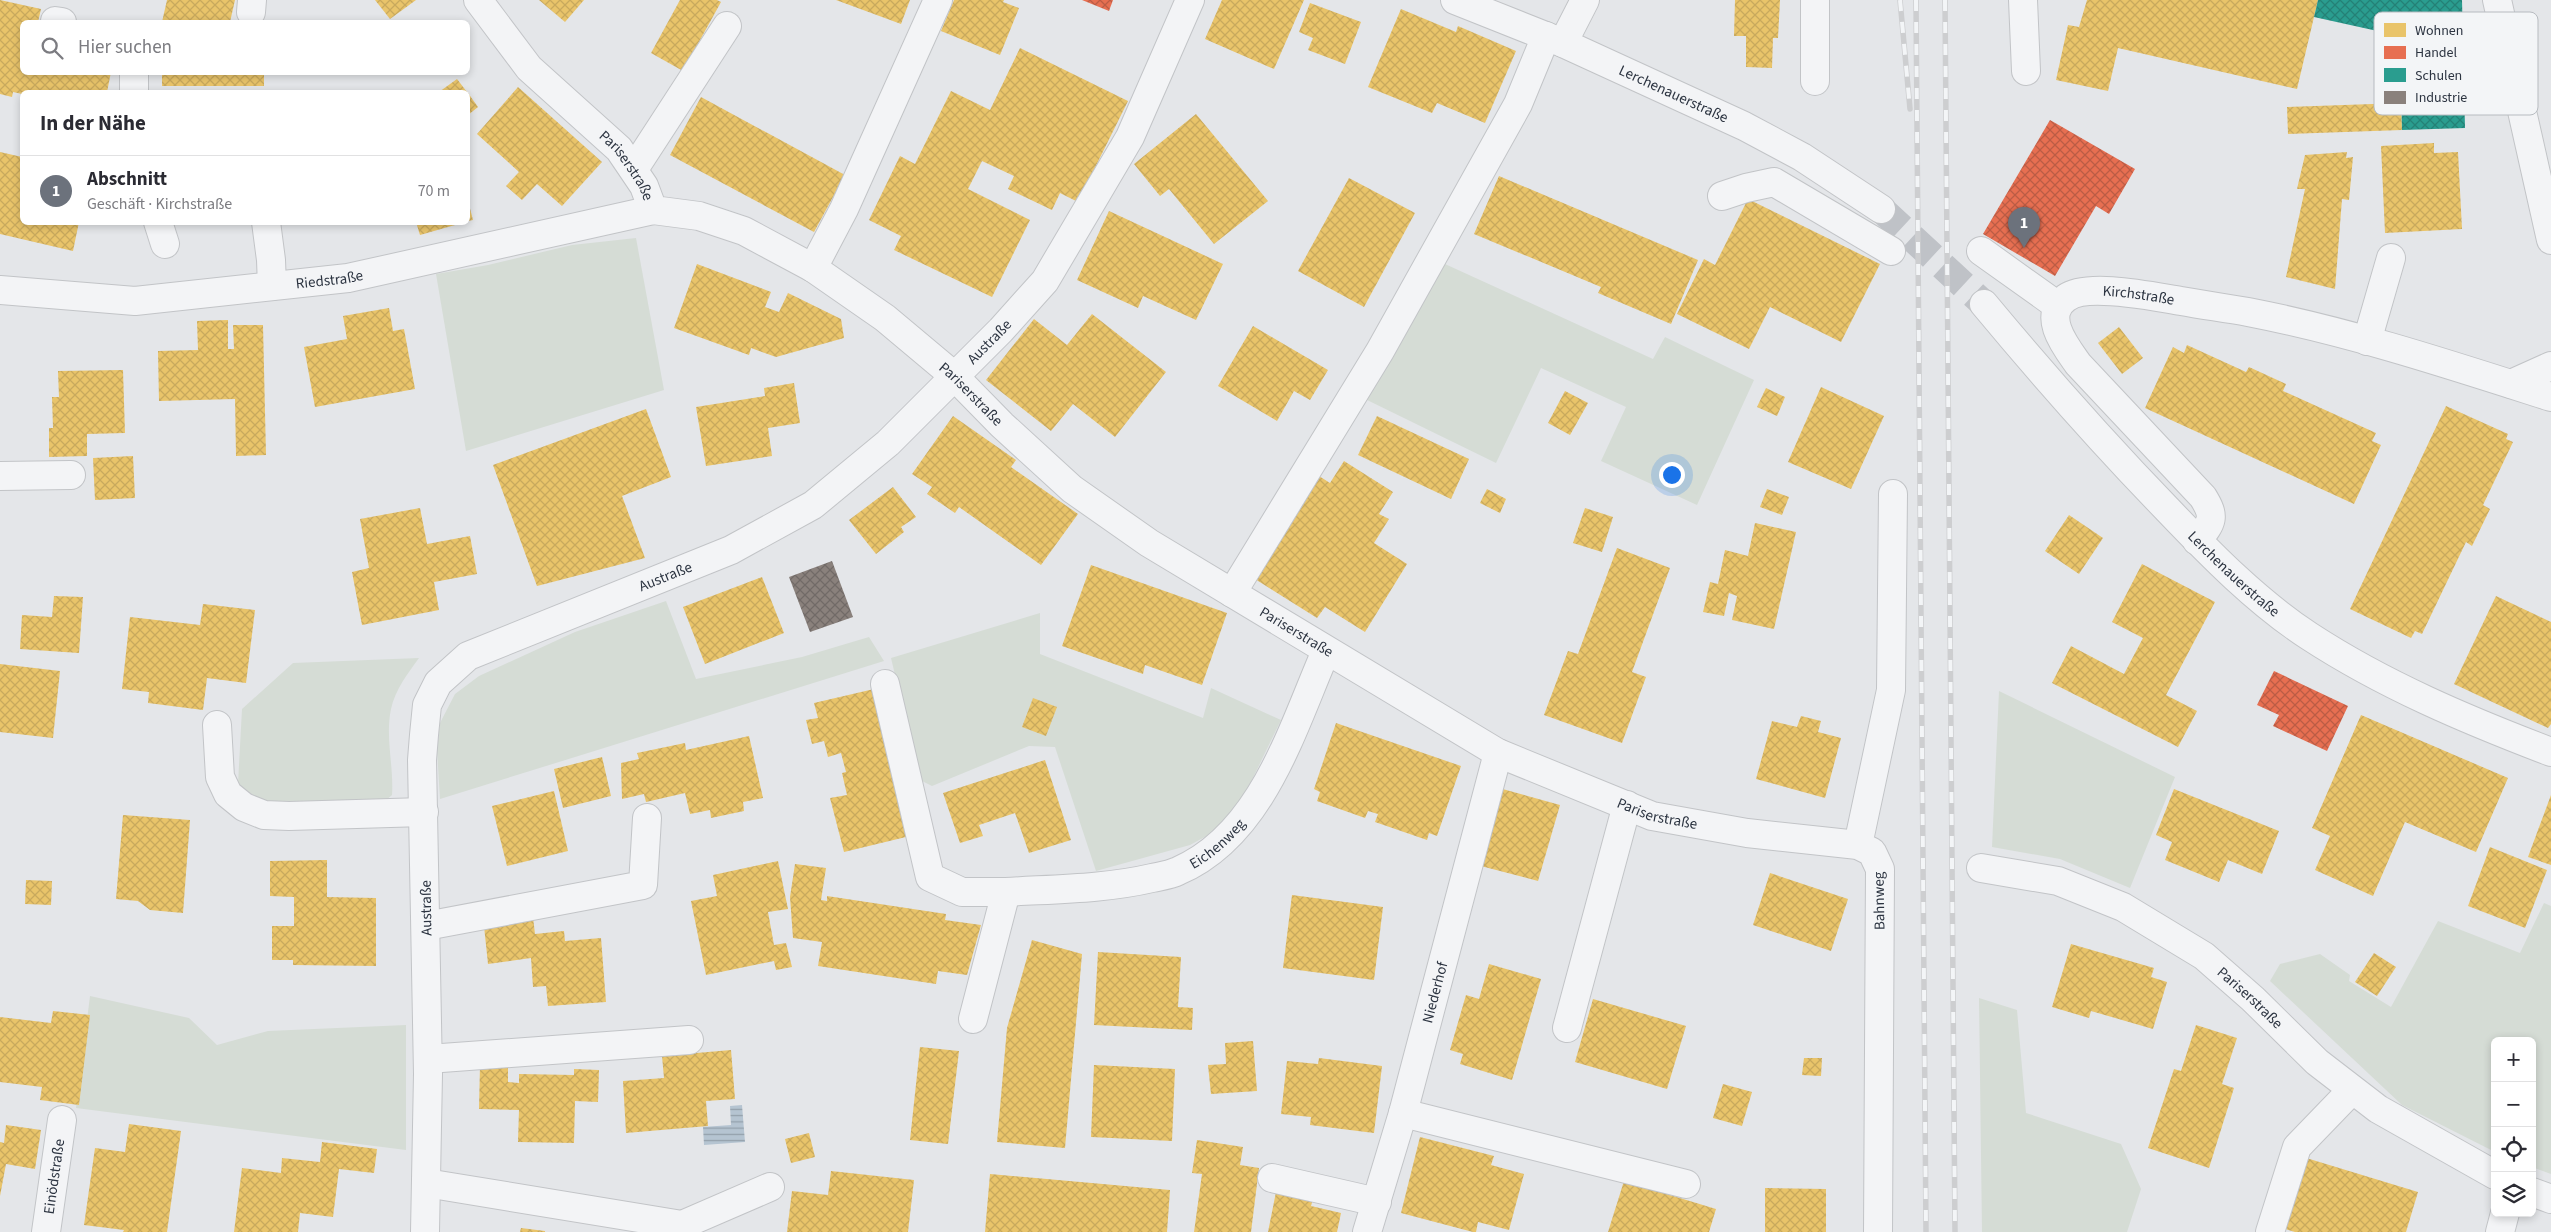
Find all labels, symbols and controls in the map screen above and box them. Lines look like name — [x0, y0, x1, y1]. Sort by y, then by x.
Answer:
legend — [2374, 12, 2538, 115]
search box — [20, 20, 470, 75]
text: Wohnen — [2415, 21, 2463, 41]
icon: search — [38, 34, 66, 62]
text: Hier suchen — [78, 34, 172, 61]
text: Handel — [2415, 43, 2458, 63]
street label: Lerchenauerstraße — [1615, 60, 1732, 128]
text: Schulen — [2415, 66, 2462, 86]
text: Industrie — [2415, 88, 2467, 108]
text: In der Nähe — [40, 108, 146, 138]
street label: Pariserstraße — [594, 126, 659, 204]
text: Abschnitt — [87, 166, 167, 193]
text: 1 — [52, 180, 60, 202]
text: 70 m — [418, 180, 450, 202]
text: Geschäft · Kirchstraße — [87, 193, 232, 215]
pin: 1 — [2008, 207, 2040, 248]
street label: Riedstraße — [295, 265, 365, 295]
street label: Kirchstraße — [2102, 281, 2176, 311]
street label: Austraße — [963, 315, 1017, 369]
street label: Pariserstraße — [934, 358, 1007, 431]
your location — [1659, 462, 1685, 488]
street label: Lerchenauerstraße — [2183, 526, 2284, 622]
street label: Austraße — [636, 557, 695, 597]
street label: Pariserstraße — [1255, 602, 1337, 663]
street label: Pariserstraße — [1614, 793, 1699, 835]
street label: Eichenweg — [1186, 814, 1251, 874]
street label: Bahnweg — [1868, 871, 1891, 930]
street label: Austraße — [416, 880, 437, 936]
street label: Niederhof — [1417, 959, 1454, 1025]
street label: Pariserstraße — [2212, 962, 2287, 1034]
map controls — [2491, 1037, 2536, 1217]
button: + — [2491, 1037, 2536, 1082]
button: − — [2491, 1082, 2536, 1127]
button: locate — [2491, 1127, 2536, 1172]
street label: Einödstraße — [39, 1138, 70, 1216]
button: layers — [2491, 1172, 2536, 1217]

